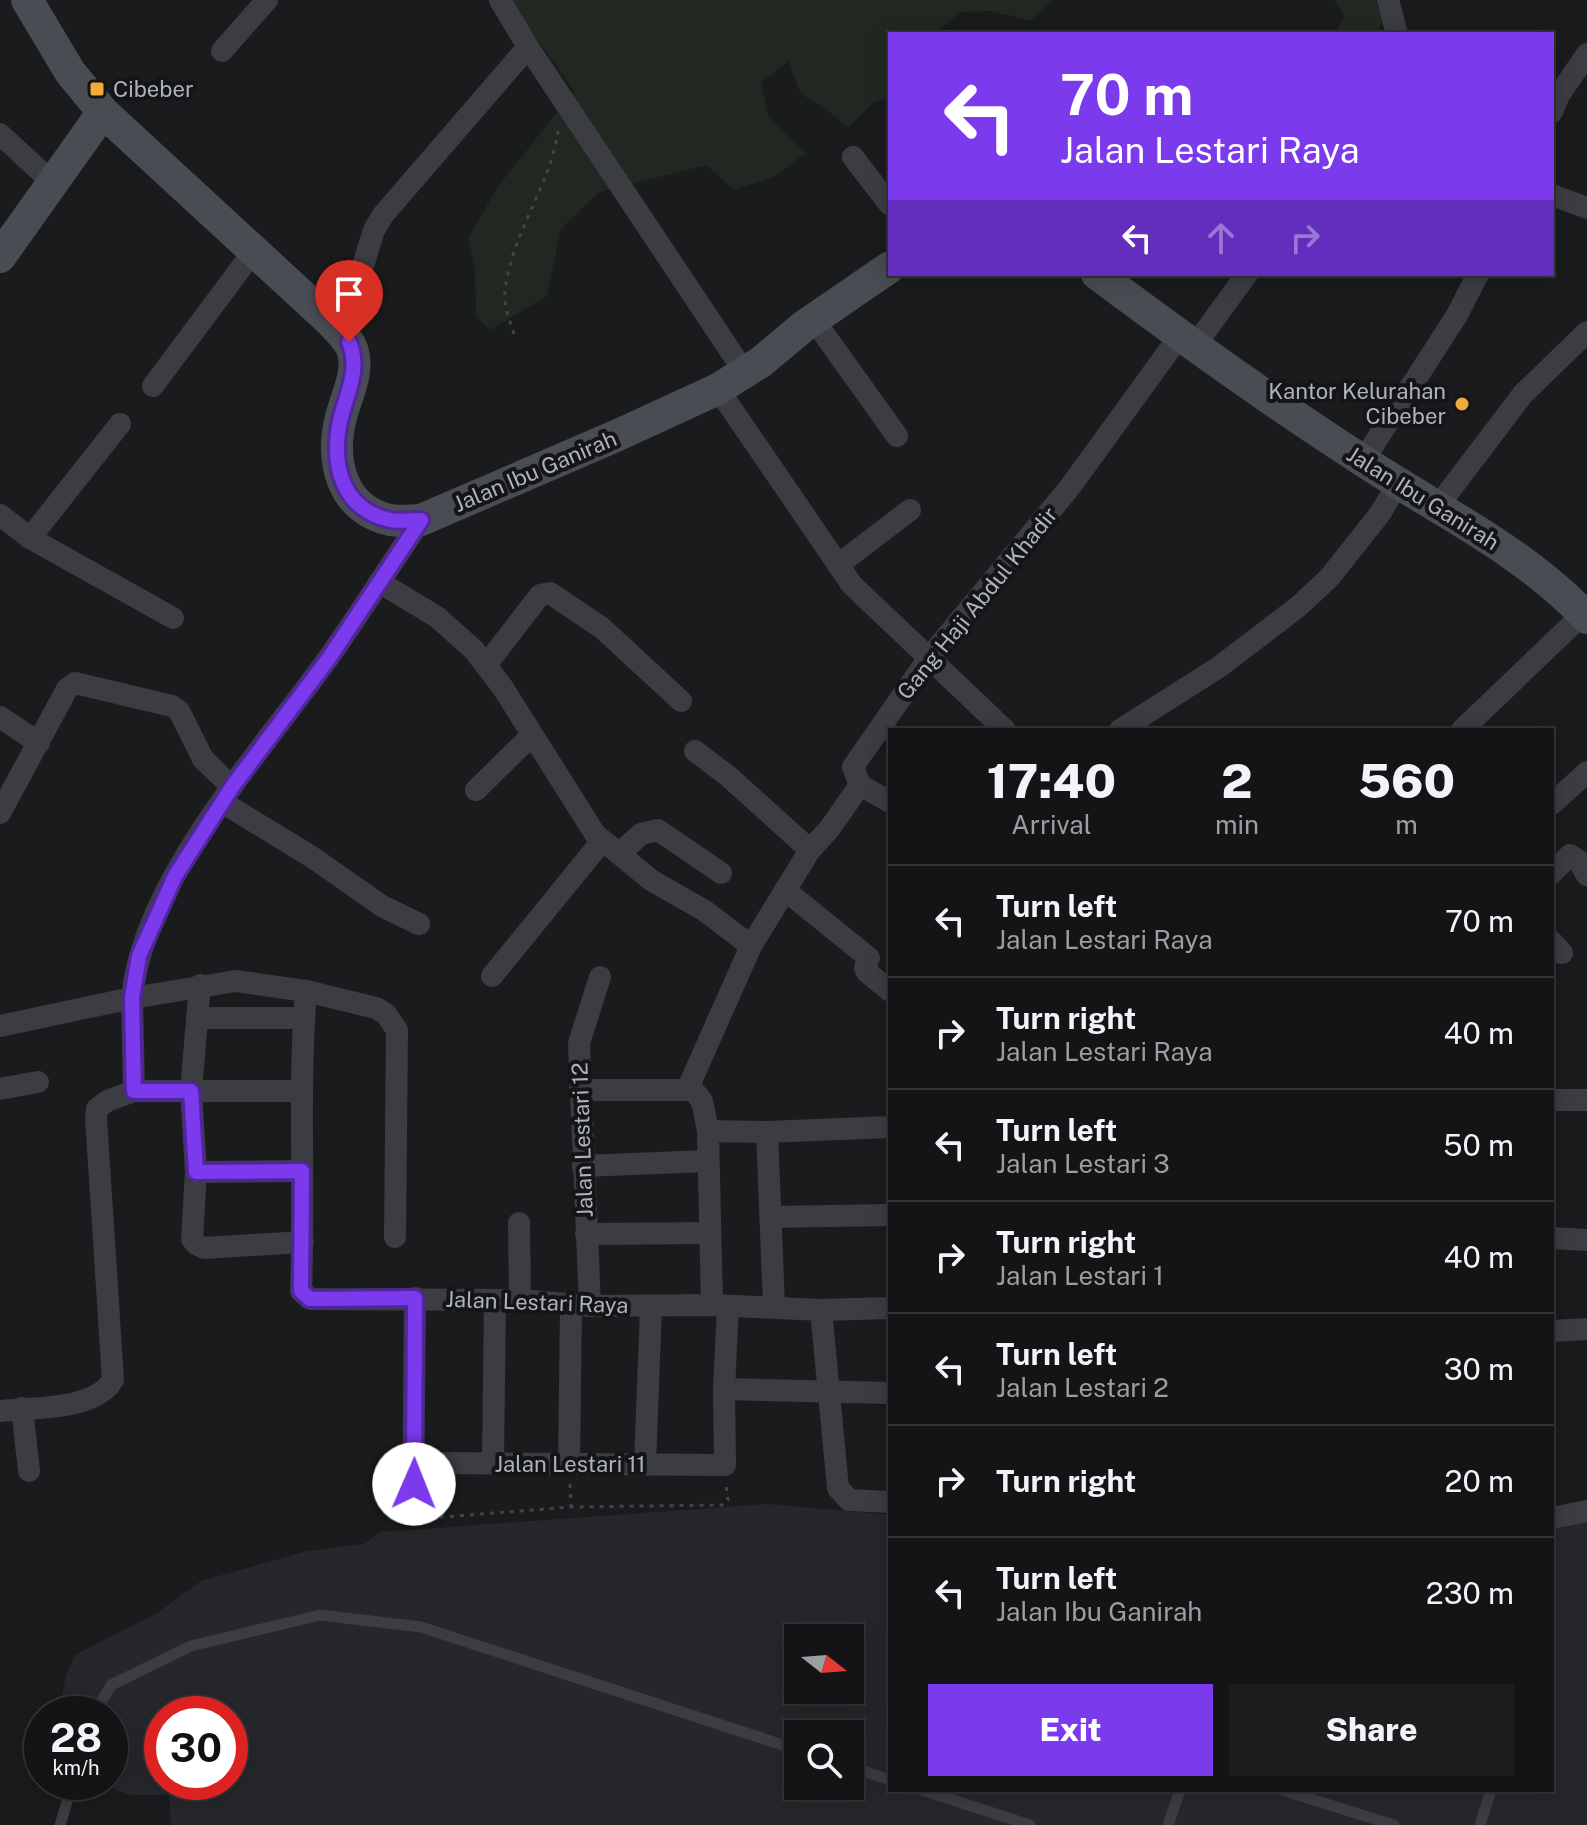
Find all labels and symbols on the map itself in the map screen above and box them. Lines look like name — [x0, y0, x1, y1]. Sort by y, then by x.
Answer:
place label: Cibeber — [113, 76, 194, 102]
marker: Cibeber — [88, 80, 106, 98]
pin — [315, 260, 383, 342]
place label: Kantor Kelurahan Cibeber — [1268, 378, 1446, 429]
marker: Kantor Kelurahan Cibeber — [1453, 395, 1471, 413]
street label: Jalan Ibu Ganirah — [450, 425, 620, 517]
street label: Jalan Ibu Ganirah — [1342, 441, 1504, 555]
street label: Gang Haji Abdul Khadir — [891, 502, 1063, 704]
street label: Jalan Lestari 12 — [566, 1062, 598, 1218]
street label: Jalan Lestari Raya — [445, 1286, 629, 1318]
position arrow — [372, 1442, 456, 1526]
street label: Jalan Lestari 11 — [495, 1451, 645, 1477]
north arrow — [784, 1624, 864, 1704]
speed limit sign: 30 — [144, 1696, 248, 1800]

